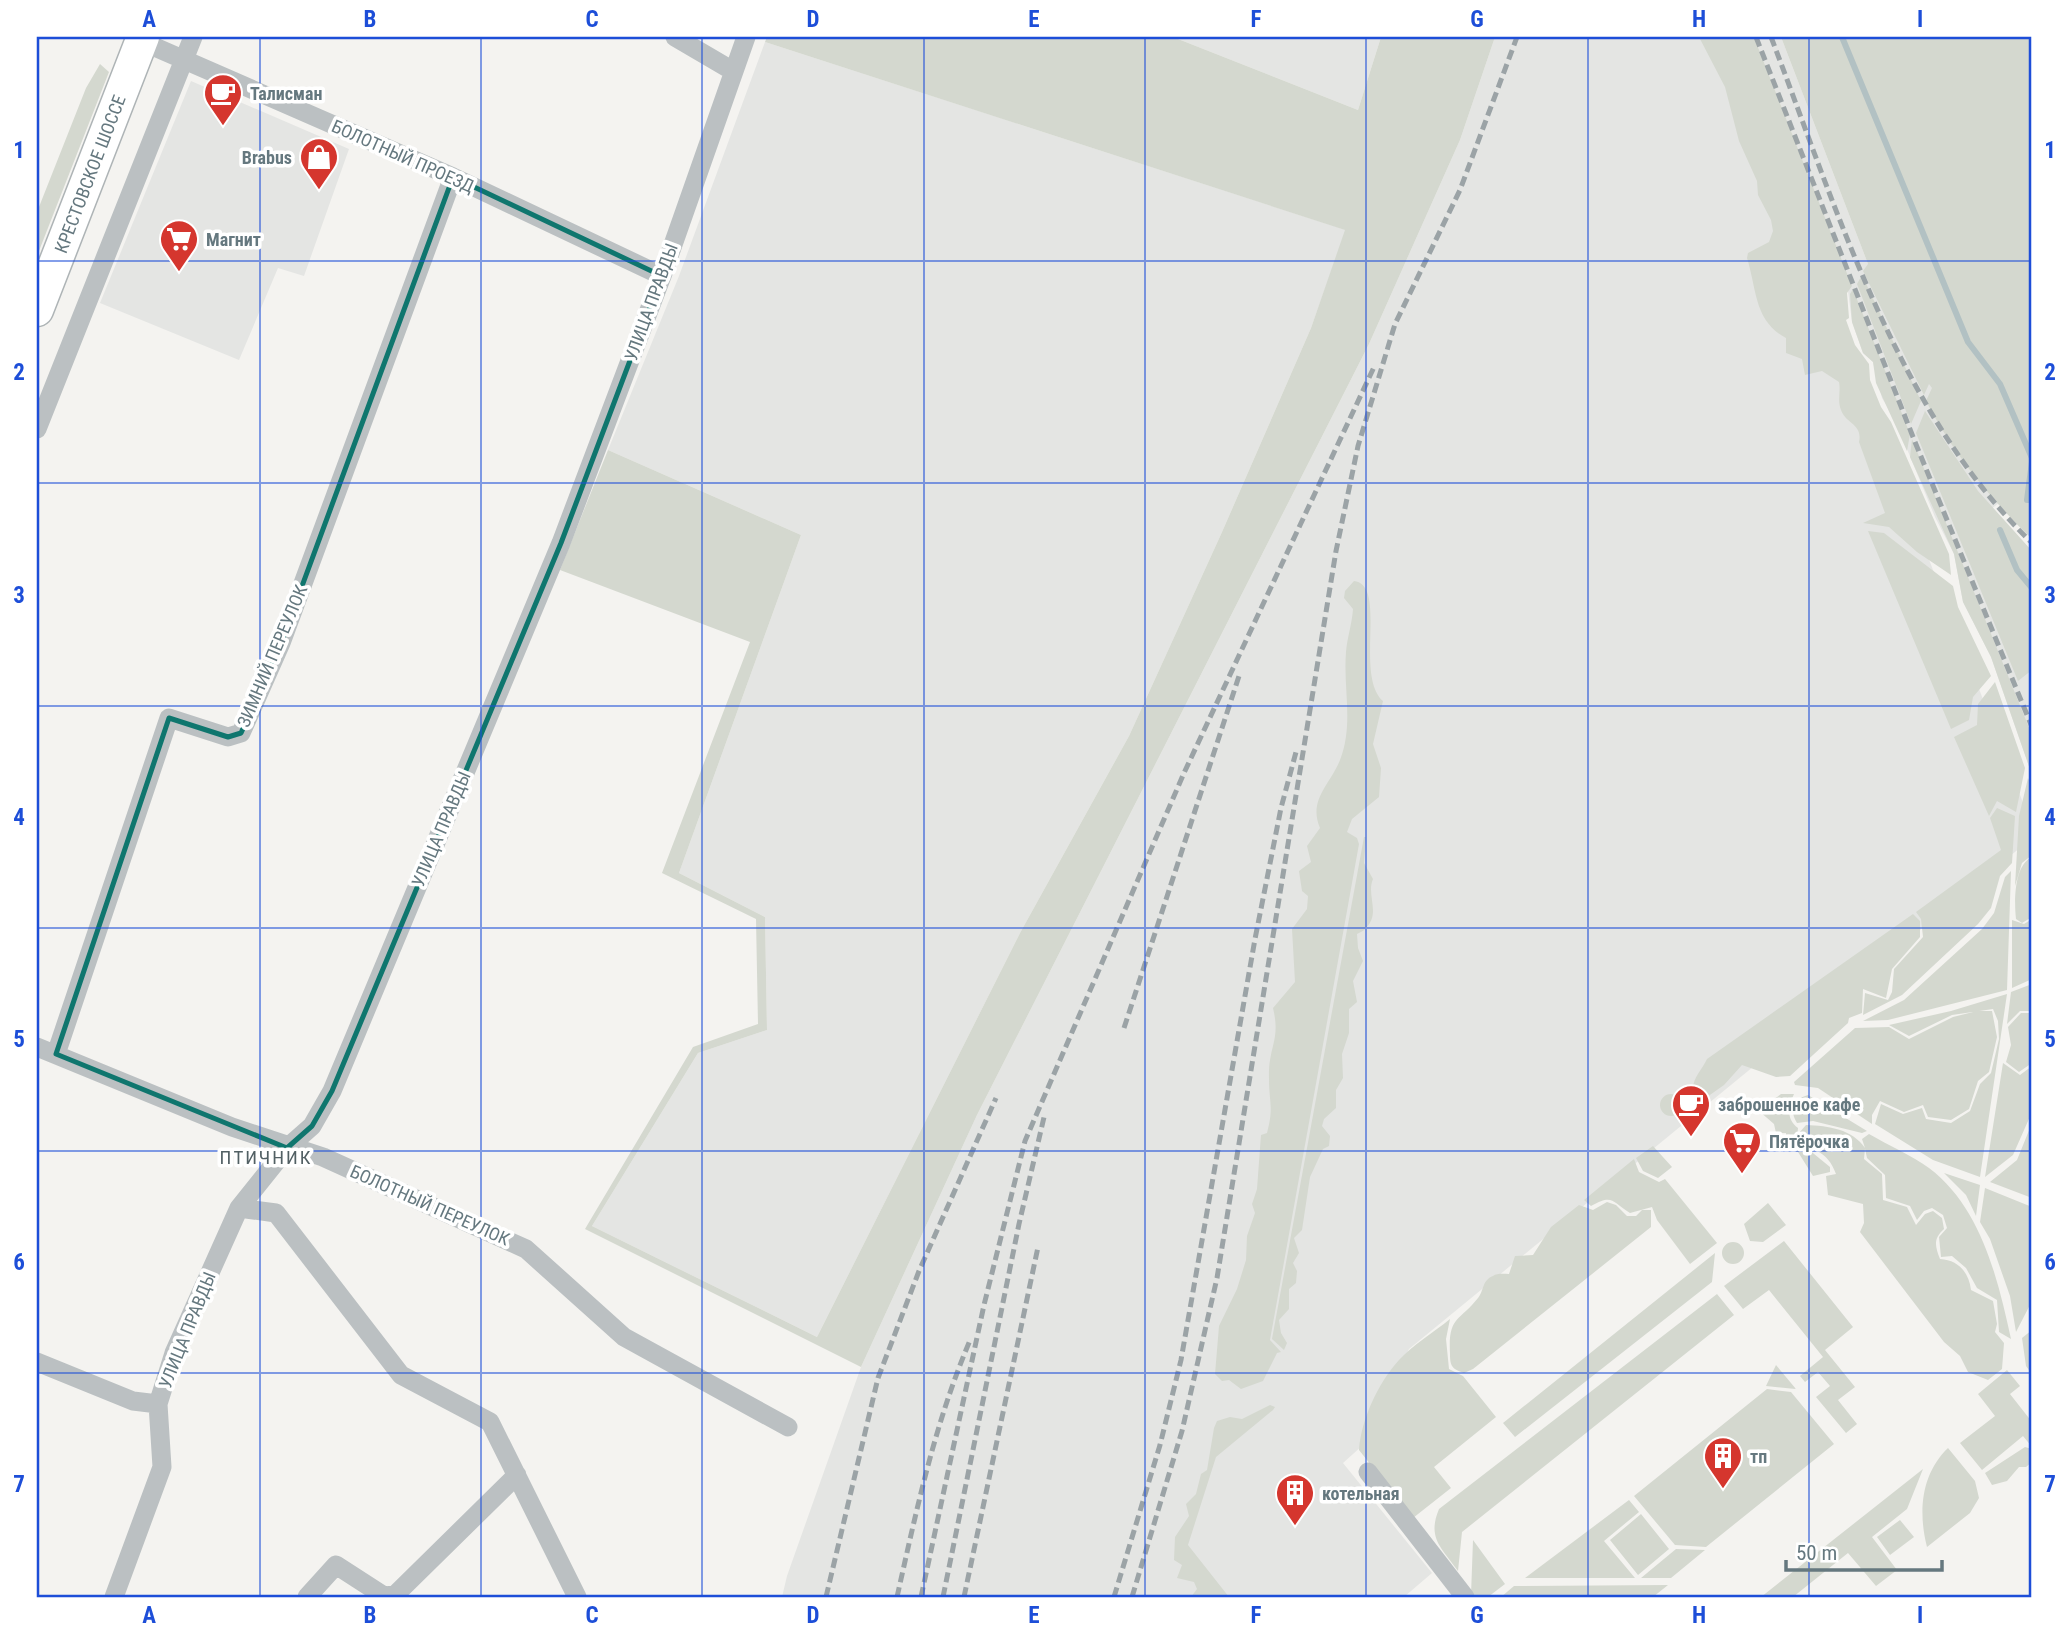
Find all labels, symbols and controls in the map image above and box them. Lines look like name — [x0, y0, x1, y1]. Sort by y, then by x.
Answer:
text: A — [142, 6, 156, 33]
text: B — [364, 6, 376, 33]
text: C — [585, 6, 599, 33]
text: D — [807, 6, 820, 33]
text: E — [1028, 6, 1040, 33]
text: F — [1251, 6, 1262, 33]
text: G — [1470, 6, 1484, 33]
text: H — [1692, 6, 1706, 33]
text: I — [1917, 6, 1923, 33]
cafe icon: Талисман — [202, 72, 244, 127]
place label: Талисман — [250, 83, 322, 104]
street label: КРЕСТОВСКОЕ ШОССЕ — [50, 92, 130, 256]
street label: БОЛОТНЫЙ ПРОЕЗД — [329, 115, 478, 197]
shop icon: Brabus — [298, 136, 340, 191]
text: 1 — [13, 137, 25, 164]
text: 1 — [2044, 137, 2056, 164]
place label: Brabus — [242, 147, 292, 168]
supermarket icon: Магнит — [158, 218, 200, 273]
place label: Магнит — [206, 229, 261, 250]
street label: УЛИЦА ПРАВДЫ — [620, 240, 682, 364]
text: 2 — [13, 359, 25, 386]
text: 2 — [2044, 359, 2056, 386]
text: 3 — [13, 582, 25, 609]
street label: ЗИМНИЙ ПЕРЕУЛОК — [233, 582, 311, 730]
text: 3 — [2044, 582, 2056, 609]
street label: УЛИЦА ПРАВДЫ — [407, 768, 475, 890]
text: 4 — [13, 804, 25, 831]
text: 4 — [2044, 804, 2056, 831]
text: 5 — [13, 1026, 25, 1053]
text: 5 — [2044, 1026, 2056, 1053]
cafe icon: заброшенное кафе — [1670, 1083, 1712, 1138]
place label: заброшенное кафе — [1718, 1094, 1861, 1115]
supermarket icon: Пятёрочка — [1721, 1120, 1763, 1175]
place label: Пятёрочка — [1769, 1131, 1849, 1152]
district label: ПТИЧНИК — [220, 1146, 312, 1169]
street label: БОЛОТНЫЙ ПЕРЕУЛОК — [347, 1160, 513, 1250]
text: 6 — [13, 1249, 25, 1276]
text: 6 — [2044, 1249, 2056, 1276]
street label: УЛИЦА ПРАВДЫ — [154, 1269, 220, 1391]
building icon: тп — [1702, 1435, 1744, 1490]
place label: тп — [1750, 1446, 1767, 1467]
text: 7 — [13, 1471, 25, 1498]
text: 7 — [2044, 1471, 2056, 1498]
building icon: котельная — [1274, 1472, 1316, 1527]
place label: котельная — [1322, 1483, 1400, 1504]
scale bar — [1786, 1529, 1941, 1573]
text: 50 m — [1796, 1541, 1837, 1565]
text: A — [142, 1602, 156, 1629]
text: B — [364, 1602, 376, 1629]
text: C — [585, 1602, 599, 1629]
text: D — [807, 1602, 820, 1629]
text: E — [1028, 1602, 1040, 1629]
text: F — [1251, 1602, 1262, 1629]
text: G — [1470, 1602, 1484, 1629]
text: H — [1692, 1602, 1706, 1629]
text: I — [1917, 1602, 1923, 1629]

